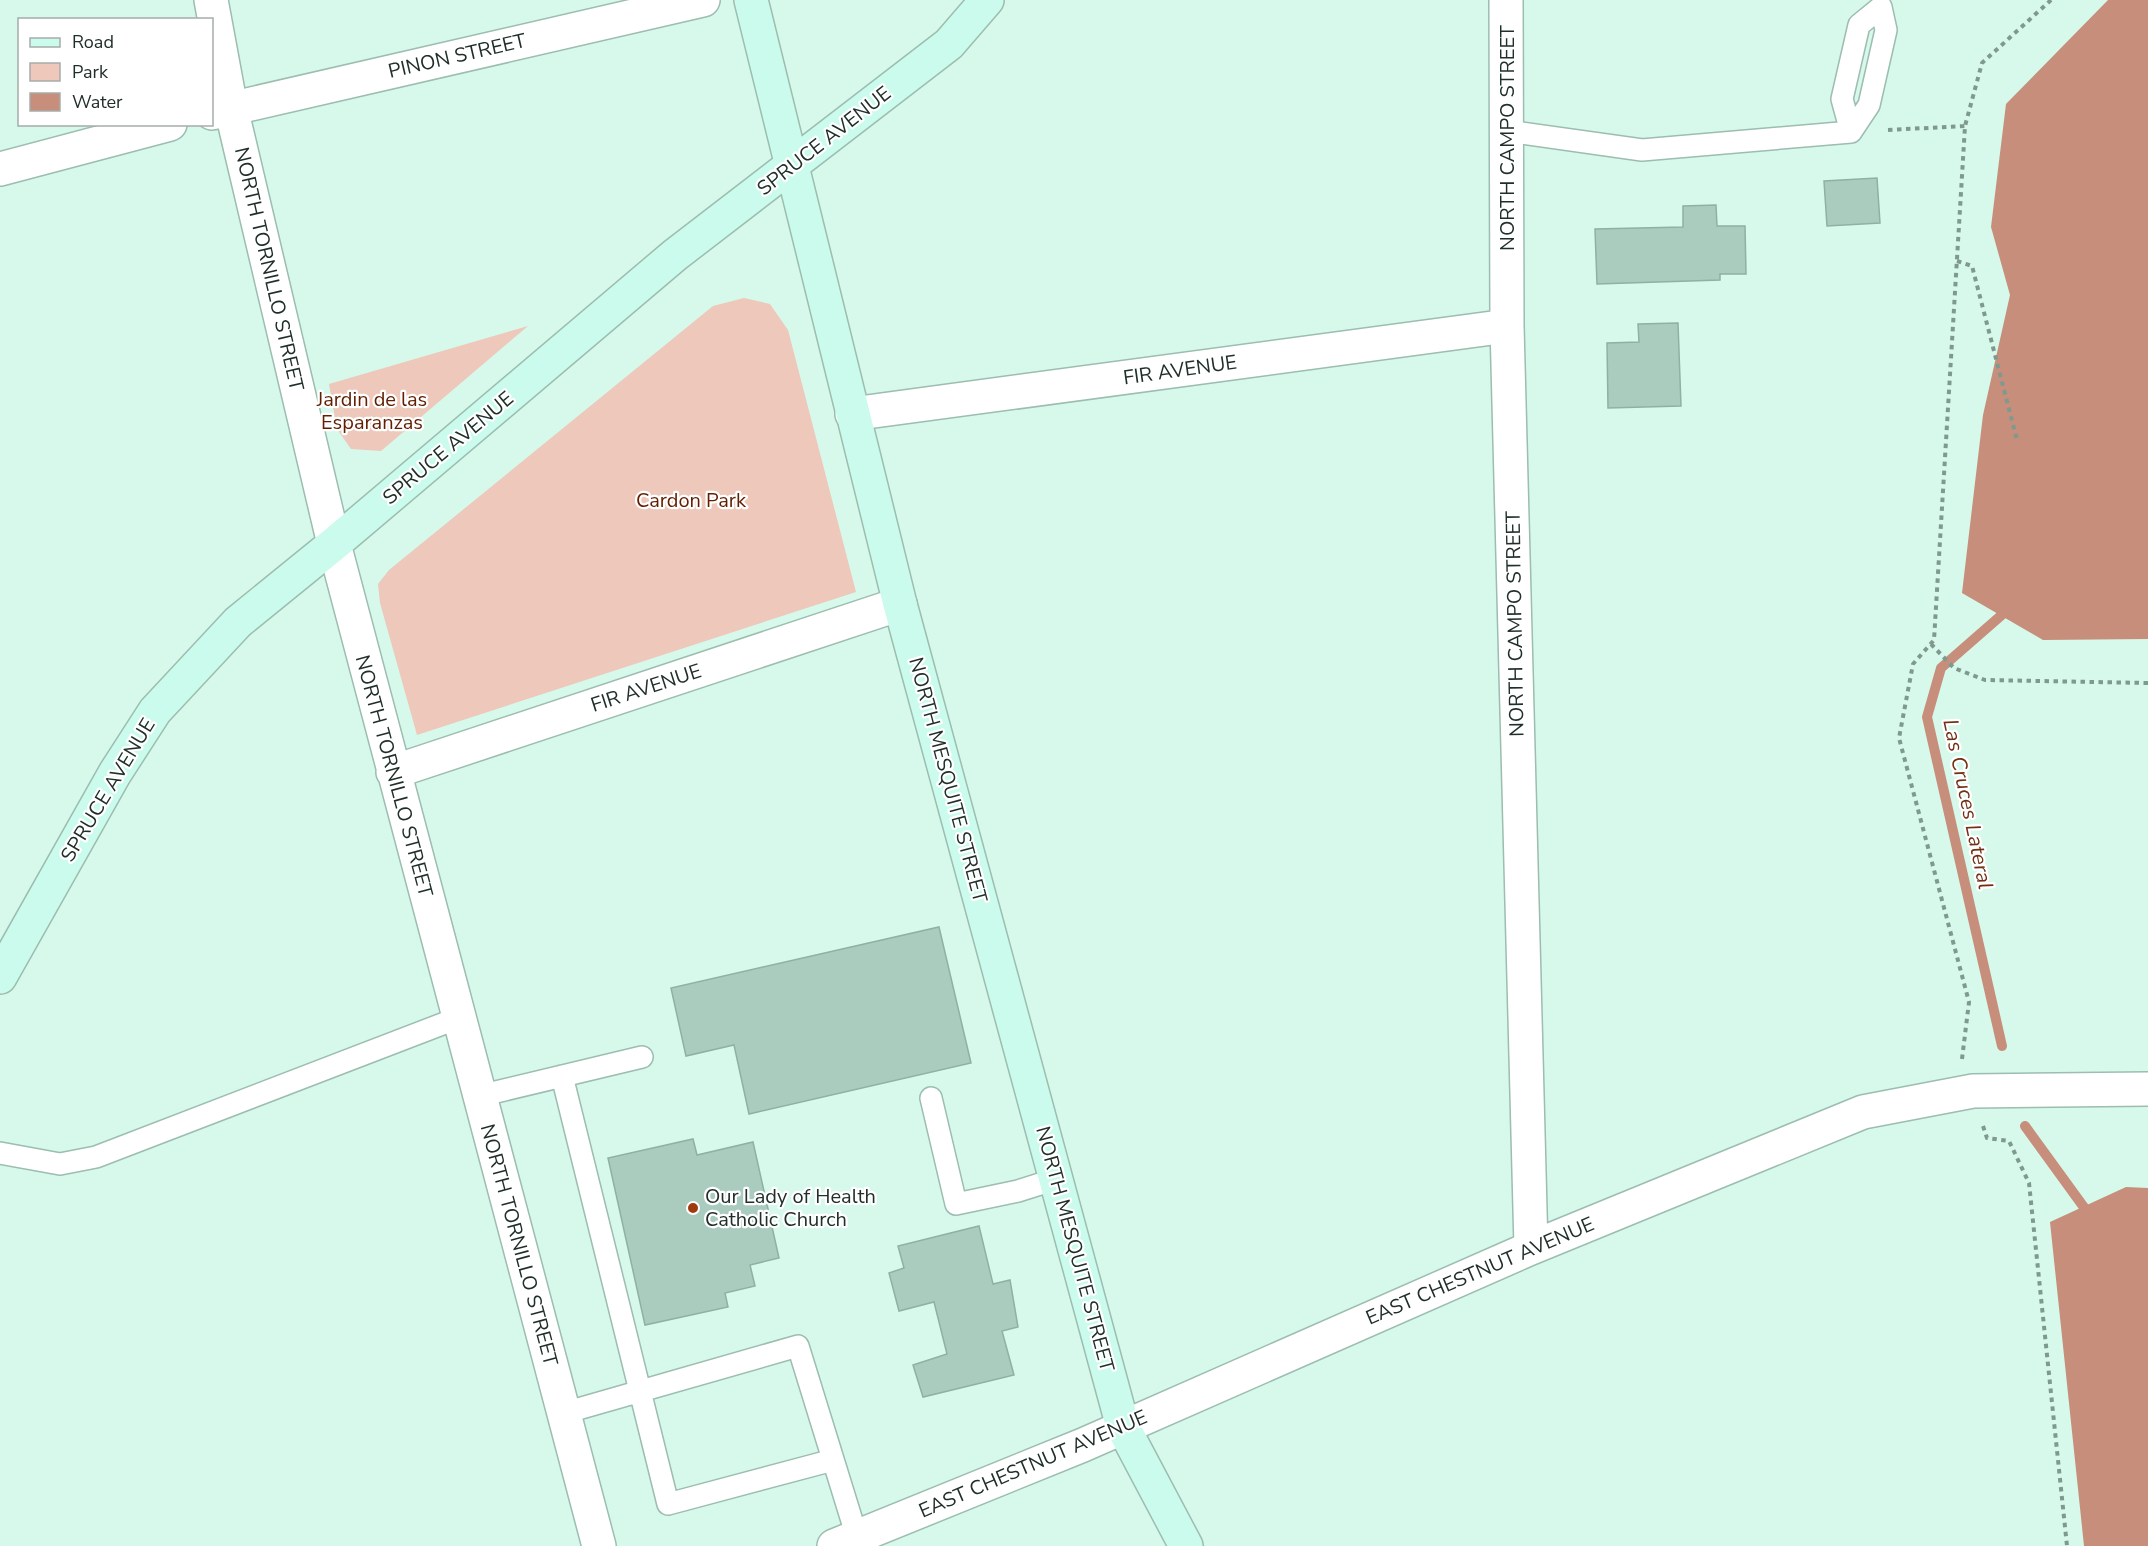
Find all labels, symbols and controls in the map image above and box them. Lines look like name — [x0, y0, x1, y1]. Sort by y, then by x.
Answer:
legend — [18, 18, 213, 126]
street label: NORTH CAMPO STREET — [1494, 25, 1521, 251]
street label: PINON STREET — [386, 27, 528, 85]
text: Road — [72, 30, 114, 54]
text: Park — [72, 60, 109, 84]
street label: SPRUCE AVENUE — [751, 80, 897, 202]
text: Water — [72, 90, 123, 114]
street label: NORTH TORNILLO STREET — [228, 145, 310, 393]
street label: FIR AVENUE — [1121, 349, 1239, 391]
street label: SPRUCE AVENUE — [377, 385, 519, 511]
park label: Jardin de las Esparanzas — [316, 386, 427, 436]
park label: Cardon Park — [636, 487, 747, 514]
street label: NORTH CAMPO STREET — [1500, 511, 1530, 737]
street label: NORTH TORNILLO STREET — [349, 652, 439, 900]
street label: NORTH MESQUITE STREET — [902, 654, 994, 906]
street label: FIR AVENUE — [587, 657, 705, 719]
street label: SPRUCE AVENUE — [54, 713, 162, 867]
water label: Las Cruces Lateral — [1936, 716, 2000, 892]
street label: NORTH TORNILLO STREET — [474, 1121, 564, 1369]
street label: NORTH MESQUITE STREET — [1029, 1123, 1121, 1375]
place label: Our Lady of Health Catholic Church — [705, 1183, 876, 1233]
marker: Our Lady of Health Catholic Church — [686, 1201, 700, 1215]
street label: EAST CHESTNUT AVENUE — [1362, 1211, 1598, 1331]
street label: EAST CHESTNUT AVENUE — [915, 1404, 1151, 1524]

